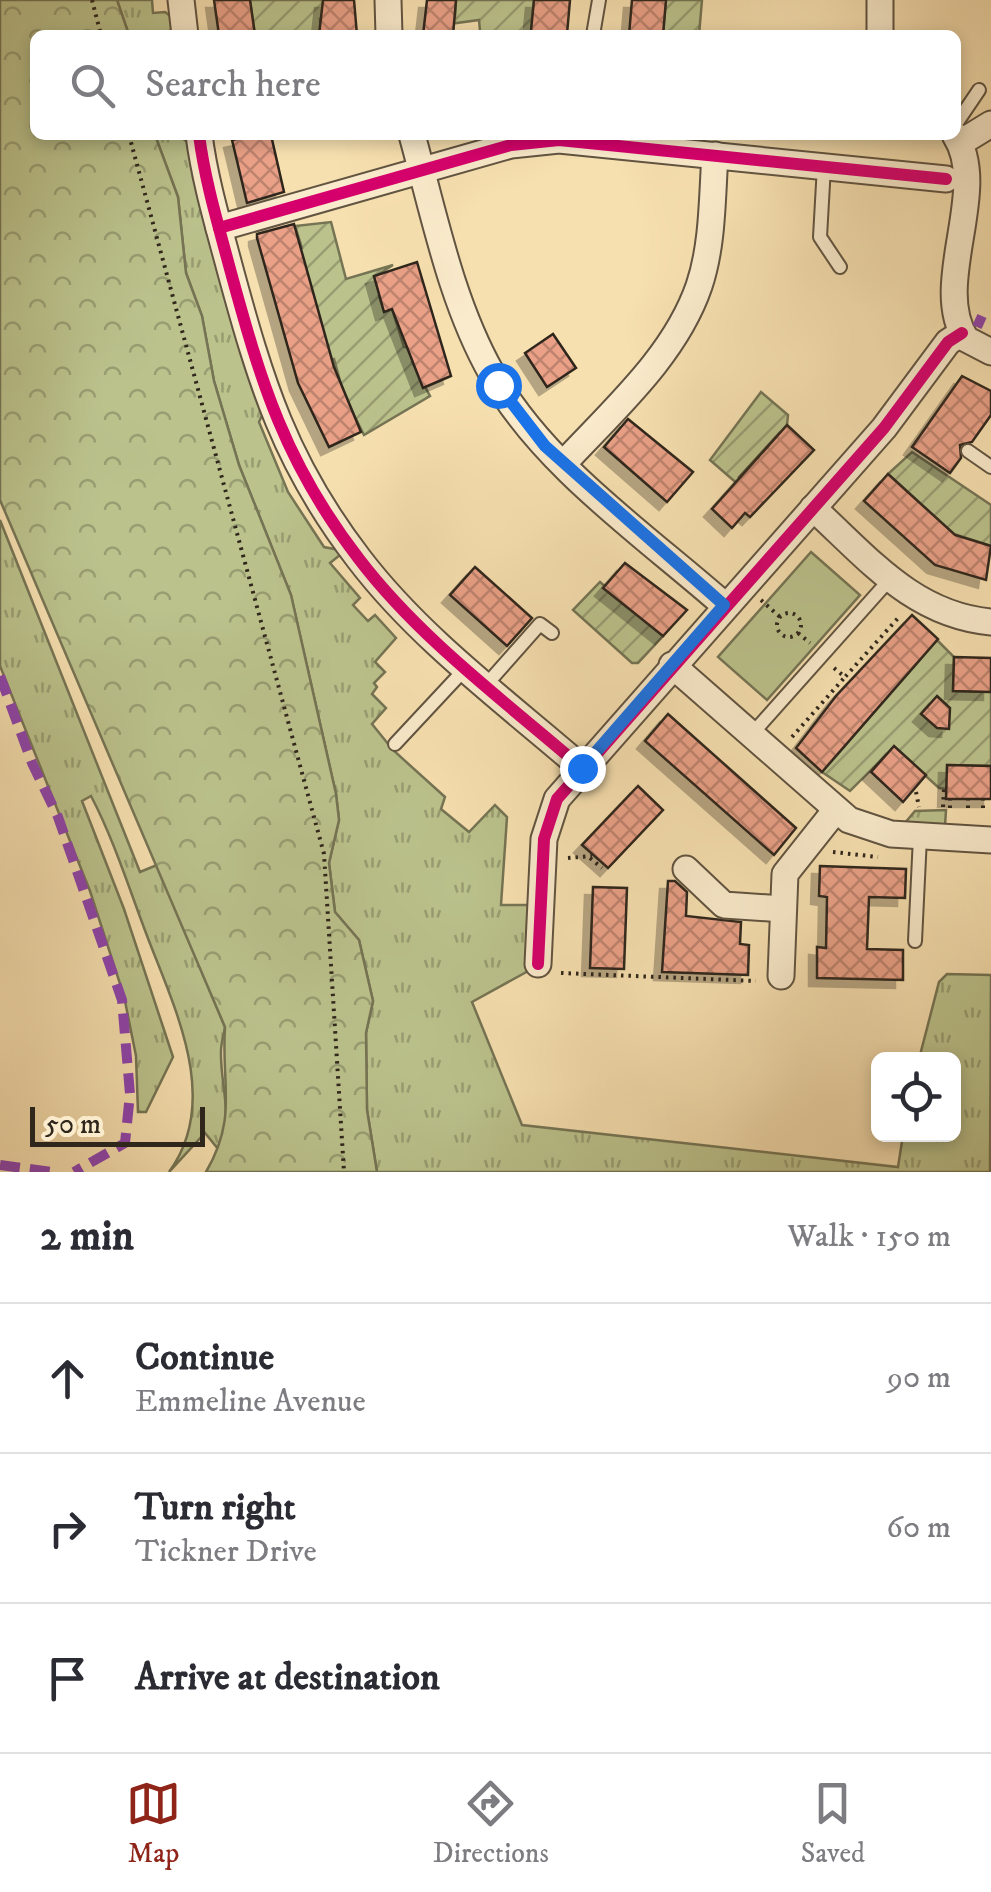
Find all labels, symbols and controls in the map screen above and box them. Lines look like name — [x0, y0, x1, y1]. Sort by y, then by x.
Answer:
search box — [30, 30, 961, 140]
icon: search — [65, 58, 120, 113]
text: Search here — [145, 61, 321, 109]
route start — [476, 363, 522, 409]
route end — [560, 746, 606, 792]
map controls — [871, 1052, 961, 1142]
button: locate — [871, 1052, 961, 1142]
scale bar — [30, 1102, 205, 1146]
text: 50 m — [45, 1107, 101, 1142]
text: 2 min — [40, 1211, 134, 1263]
text: Walk · 150 m — [788, 1217, 951, 1257]
text: Continue — [135, 1334, 274, 1382]
icon: ahead — [40, 1351, 95, 1406]
text: 90 m — [887, 1358, 951, 1398]
text: Emmeline Avenue — [135, 1382, 366, 1422]
text: Turn right — [135, 1484, 296, 1532]
icon: right — [40, 1501, 95, 1556]
text: 60 m — [886, 1508, 951, 1548]
text: Tickner Drive — [135, 1532, 317, 1572]
icon: arrive — [40, 1651, 95, 1706]
text: Arrive at destination — [135, 1654, 440, 1702]
tab: Map — [126, 1776, 181, 1871]
tab: Directions — [433, 1776, 549, 1871]
tab: Saved — [801, 1776, 865, 1871]

